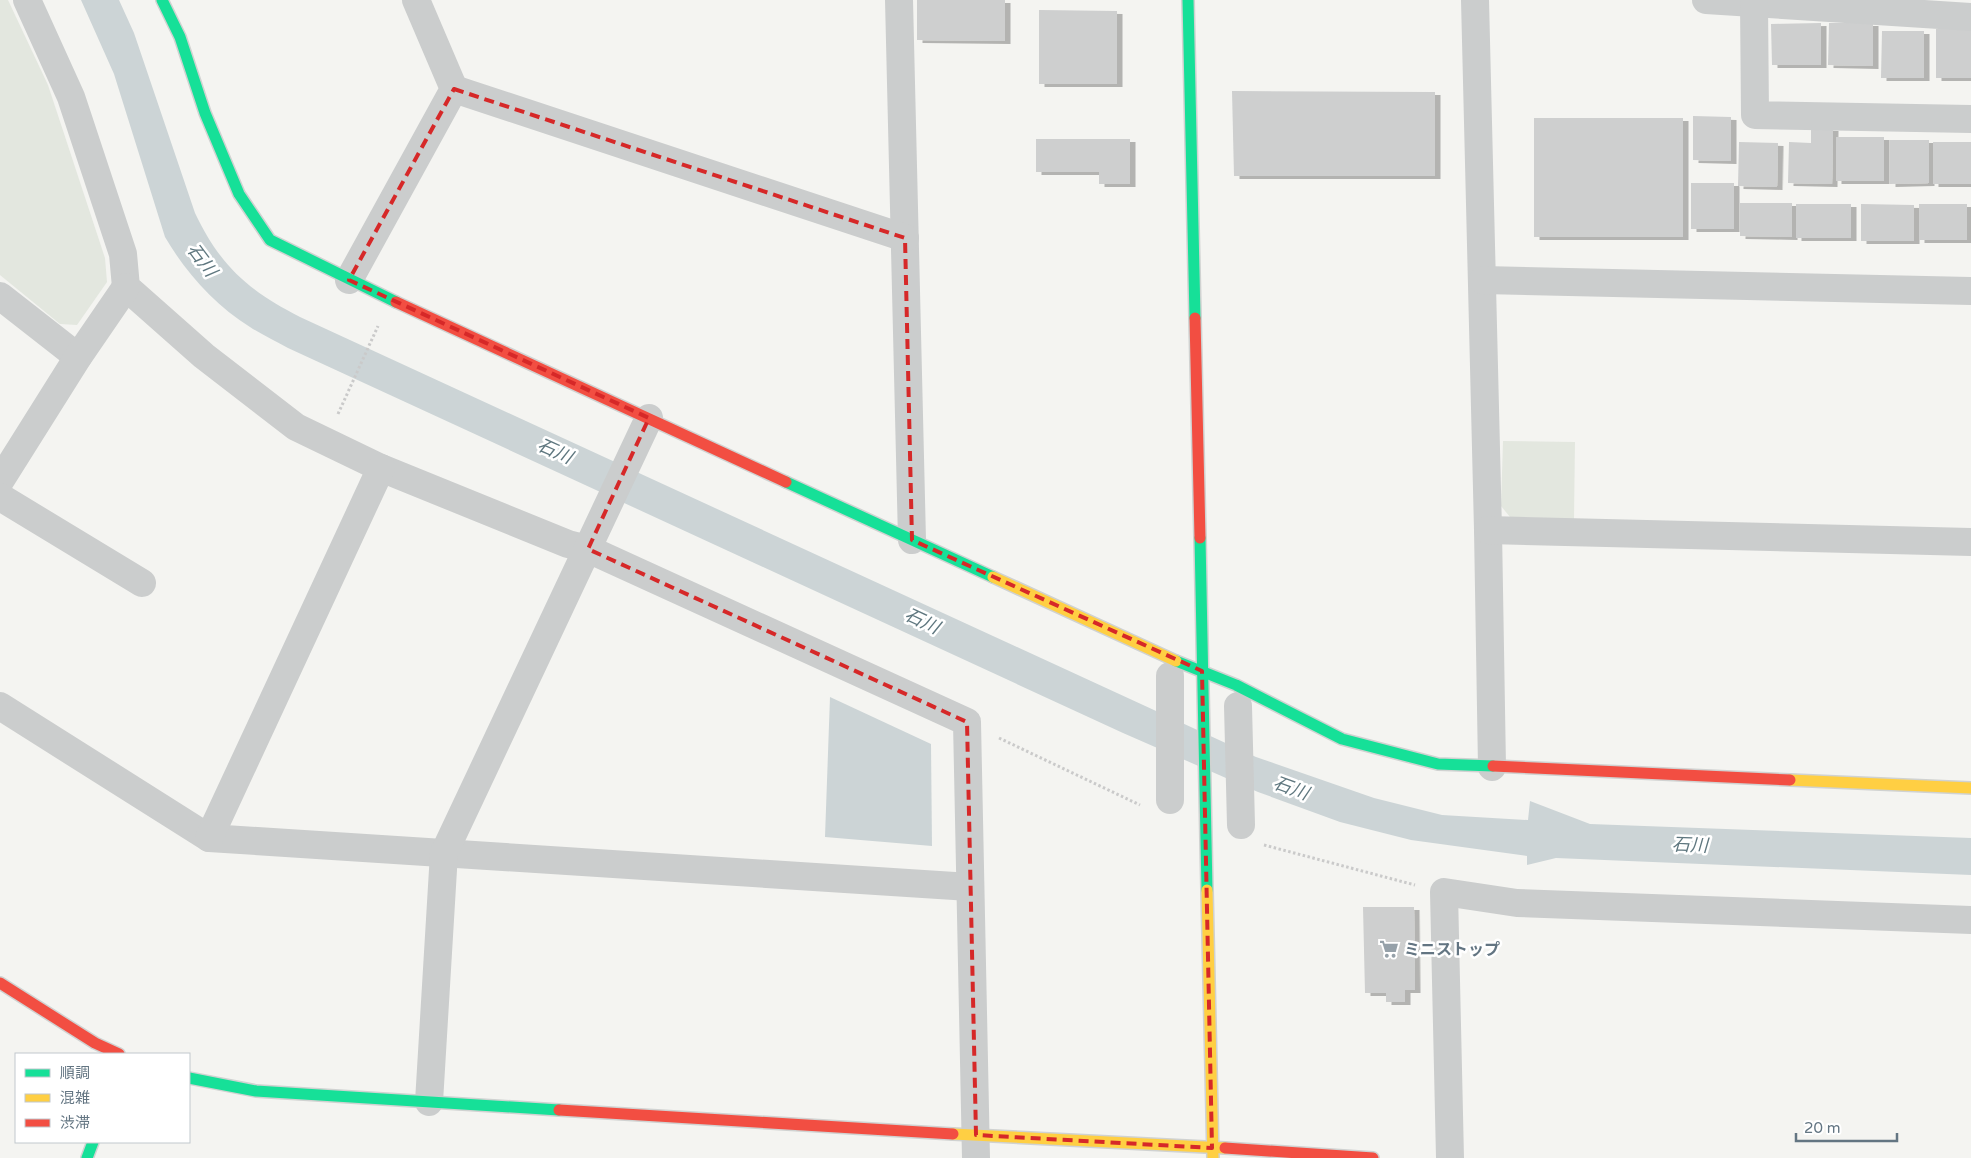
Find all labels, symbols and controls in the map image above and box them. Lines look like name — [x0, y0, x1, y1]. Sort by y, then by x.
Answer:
water label: 石川 — [182, 239, 223, 283]
water label: 石川 — [534, 434, 578, 469]
water label: 石川 — [901, 603, 945, 639]
water label: 石川 — [1270, 772, 1314, 805]
water label: 石川 — [1672, 833, 1710, 857]
supermarket icon: ミニストップ — [1378, 938, 1400, 960]
place label: ミニストップ — [1404, 940, 1500, 960]
legend — [15, 1053, 190, 1143]
text: 順調 — [60, 1064, 90, 1082]
text: 混雑 — [60, 1089, 90, 1107]
scale bar — [1796, 1110, 1897, 1142]
text: 渋滞 — [60, 1114, 90, 1132]
text: 20 m — [1804, 1119, 1841, 1137]

